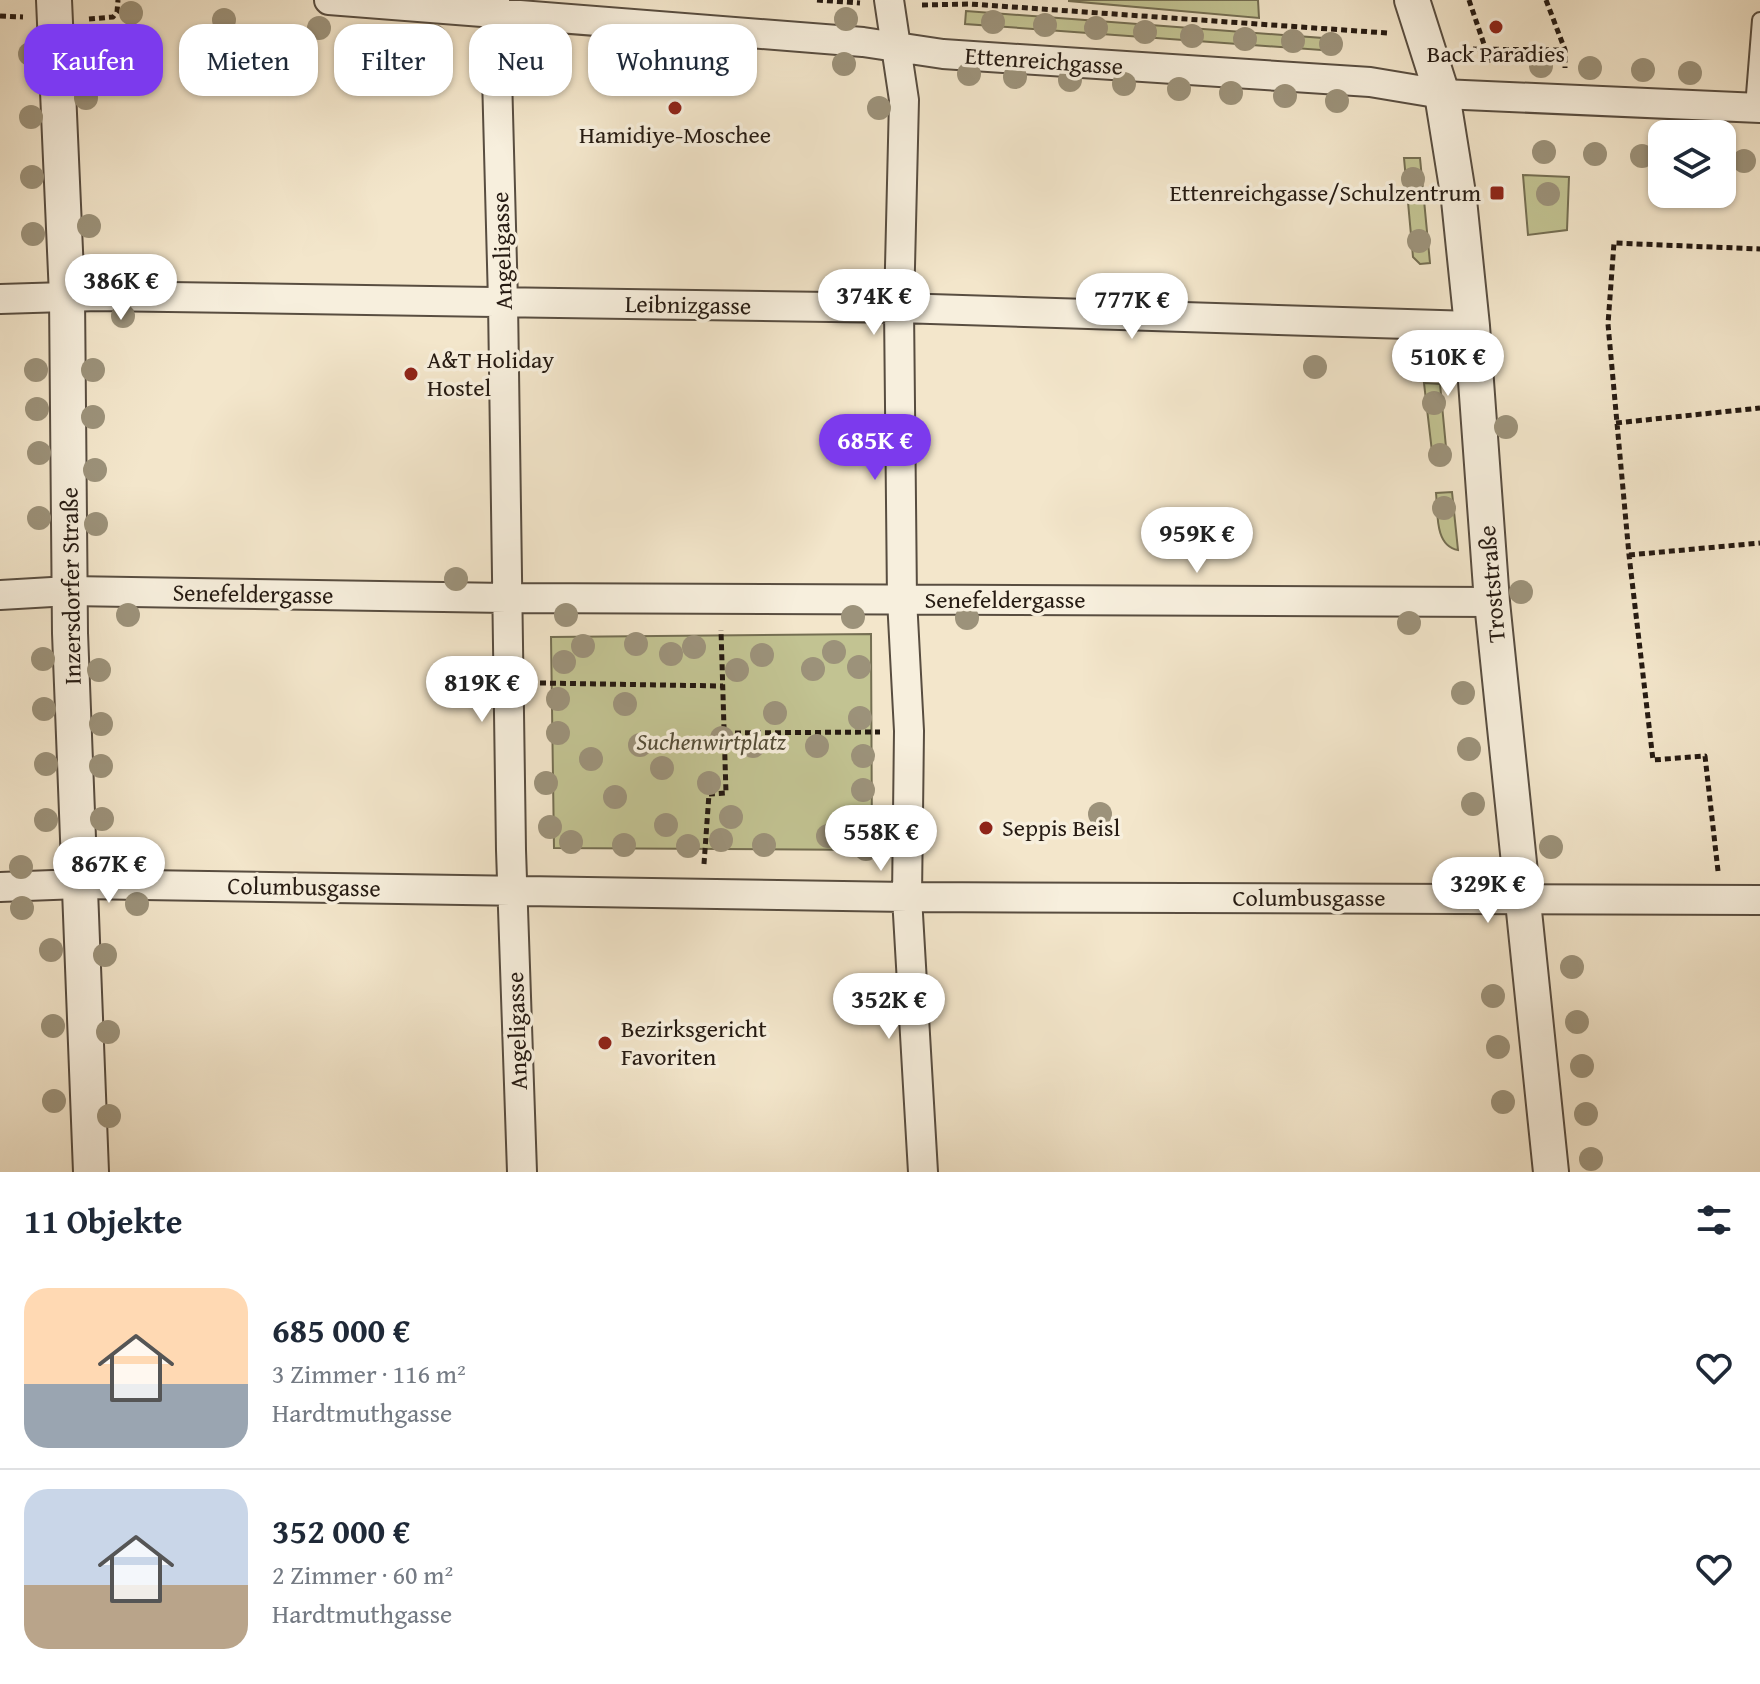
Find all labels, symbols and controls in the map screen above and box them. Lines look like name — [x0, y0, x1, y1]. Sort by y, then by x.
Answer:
marker: Back Paradies — [1487, 18, 1505, 36]
chip: Kaufen — [24, 24, 163, 96]
chip: Mieten — [179, 24, 318, 96]
chip: Filter — [334, 24, 453, 96]
chip: Neu — [469, 24, 572, 96]
chip: Wohnung — [588, 24, 757, 96]
place label: Back Paradies — [1427, 36, 1565, 71]
street label: Ettenreichgasse — [964, 38, 1124, 83]
marker: Hamidiye-Moschee — [666, 99, 684, 117]
place label: Hamidiye-Moschee — [579, 117, 771, 152]
map controls — [1648, 120, 1736, 208]
button: layers — [1648, 120, 1736, 208]
place label: Ettenreichgasse/Schulzentrum — [1170, 175, 1481, 210]
marker: Ettenreichgasse/Schulzentrum — [1488, 184, 1506, 202]
street label: Angeligasse — [482, 191, 521, 311]
pin: 386K € — [56, 254, 186, 322]
text: 386K € — [83, 260, 159, 299]
pin: 374K € — [809, 269, 939, 337]
pin: 777K € — [1067, 273, 1197, 341]
text: 374K € — [836, 275, 912, 314]
text: 777K € — [1094, 279, 1170, 318]
street label: Leibnizgasse — [624, 286, 752, 323]
pin: 510K € — [1383, 330, 1513, 398]
text: 510K € — [1410, 336, 1486, 375]
place label: A&T Holiday Hostel — [427, 342, 554, 405]
marker: A&T Holiday Hostel — [402, 365, 420, 383]
pin: 685K € — [810, 414, 940, 482]
text: 685K € — [837, 420, 913, 459]
street label: Inzersdorfer Straße — [51, 487, 90, 685]
pin: 959K € — [1132, 507, 1262, 575]
text: 959K € — [1159, 513, 1235, 552]
street label: Troststraße — [1469, 524, 1514, 644]
street label: Senefeldergasse — [172, 575, 334, 612]
street label: Senefeldergasse — [925, 582, 1085, 617]
pin: 819K € — [417, 656, 547, 724]
text: 819K € — [444, 662, 520, 701]
park label: Suchenwirtplatz — [636, 724, 787, 759]
pin: 558K € — [816, 805, 946, 873]
place label: Seppis Beisl — [1002, 810, 1121, 845]
text: 558K € — [843, 811, 919, 850]
marker: Seppis Beisl — [977, 819, 995, 837]
pin: 867K € — [44, 837, 174, 905]
text: 867K € — [71, 843, 147, 882]
pin: 329K € — [1423, 857, 1553, 925]
text: 329K € — [1450, 863, 1526, 902]
street label: Columbusgasse — [227, 868, 381, 905]
street label: Columbusgasse — [1232, 880, 1386, 915]
street label: Angeligasse — [497, 971, 536, 1091]
pin: 352K € — [824, 973, 954, 1041]
text: 352K € — [851, 979, 927, 1018]
place label: Bezirksgericht Favoriten — [621, 1011, 767, 1074]
marker: Bezirksgericht Favoriten — [596, 1034, 614, 1052]
text: 11 Objekte — [24, 1196, 182, 1245]
icon: filters — [1692, 1198, 1736, 1242]
text: 685 000 € — [272, 1305, 410, 1354]
icon: home — [88, 1320, 184, 1416]
icon: heart — [1692, 1346, 1736, 1390]
text: 3 Zimmer · 116 m² — [272, 1354, 466, 1393]
text: Hardtmuthgasse — [272, 1393, 452, 1432]
text: 352 000 € — [272, 1506, 410, 1555]
icon: home — [88, 1521, 184, 1617]
icon: heart — [1692, 1547, 1736, 1591]
text: 2 Zimmer · 60 m² — [272, 1555, 453, 1594]
text: Hardtmuthgasse — [272, 1594, 452, 1633]

